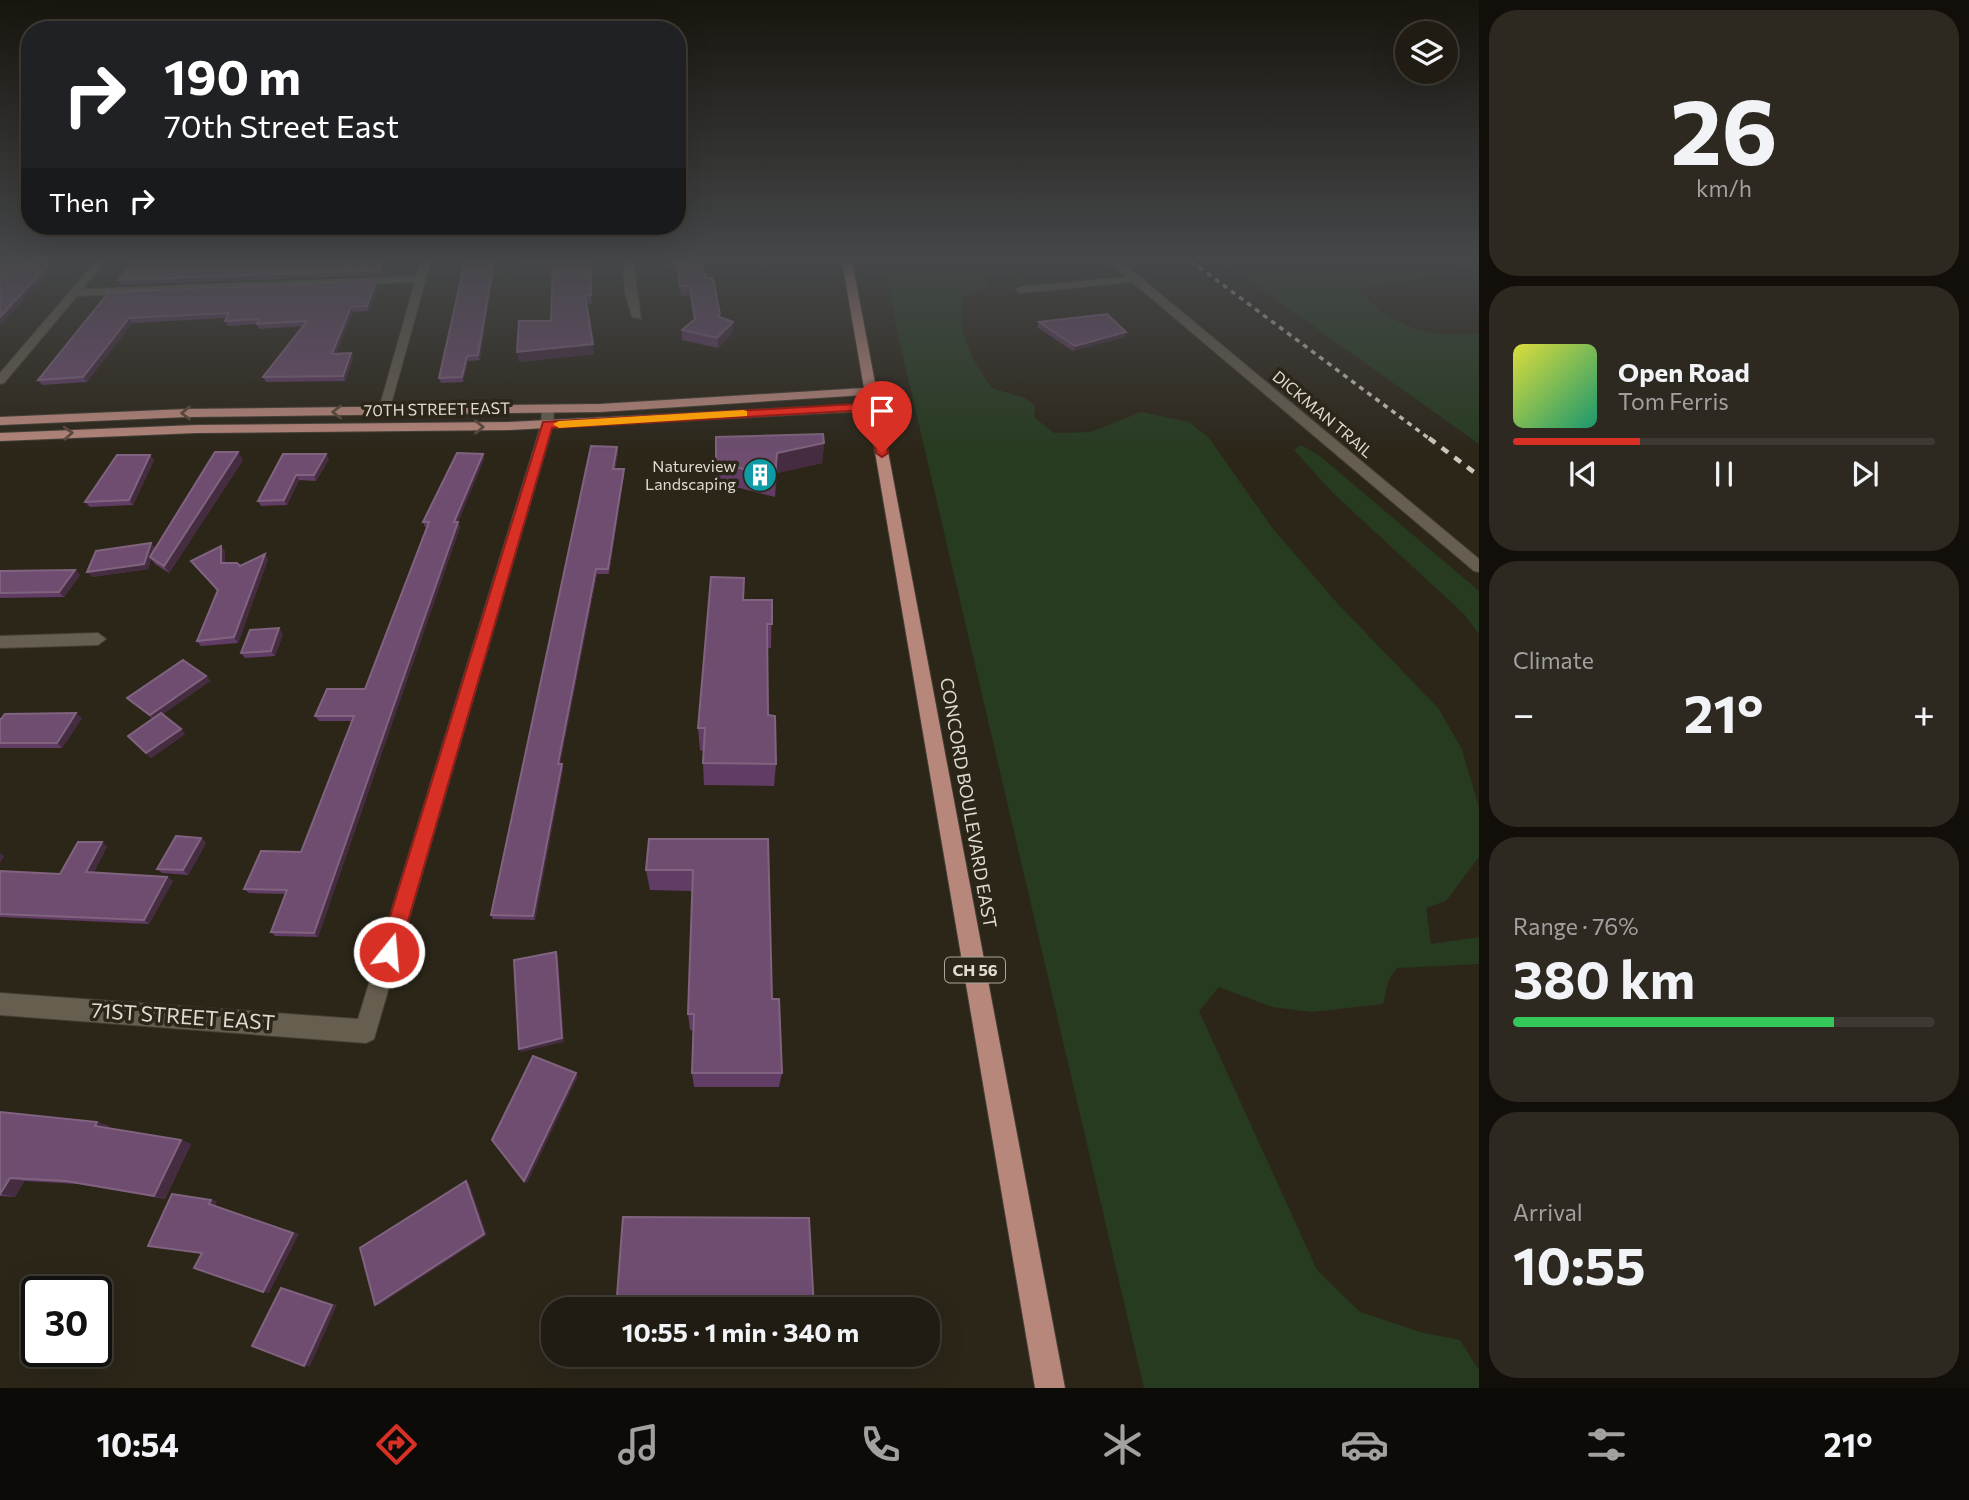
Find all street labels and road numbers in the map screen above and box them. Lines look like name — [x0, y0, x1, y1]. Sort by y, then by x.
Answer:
street label: DICKMAN TRAIL — [1269, 366, 1377, 461]
street label: 70TH STREET EAST — [364, 398, 510, 419]
street label: CONCORD BOULEVARD EAST — [936, 676, 1002, 930]
road number: CH 56 — [945, 958, 1005, 982]
street label: 71ST STREET EAST — [90, 997, 276, 1034]

